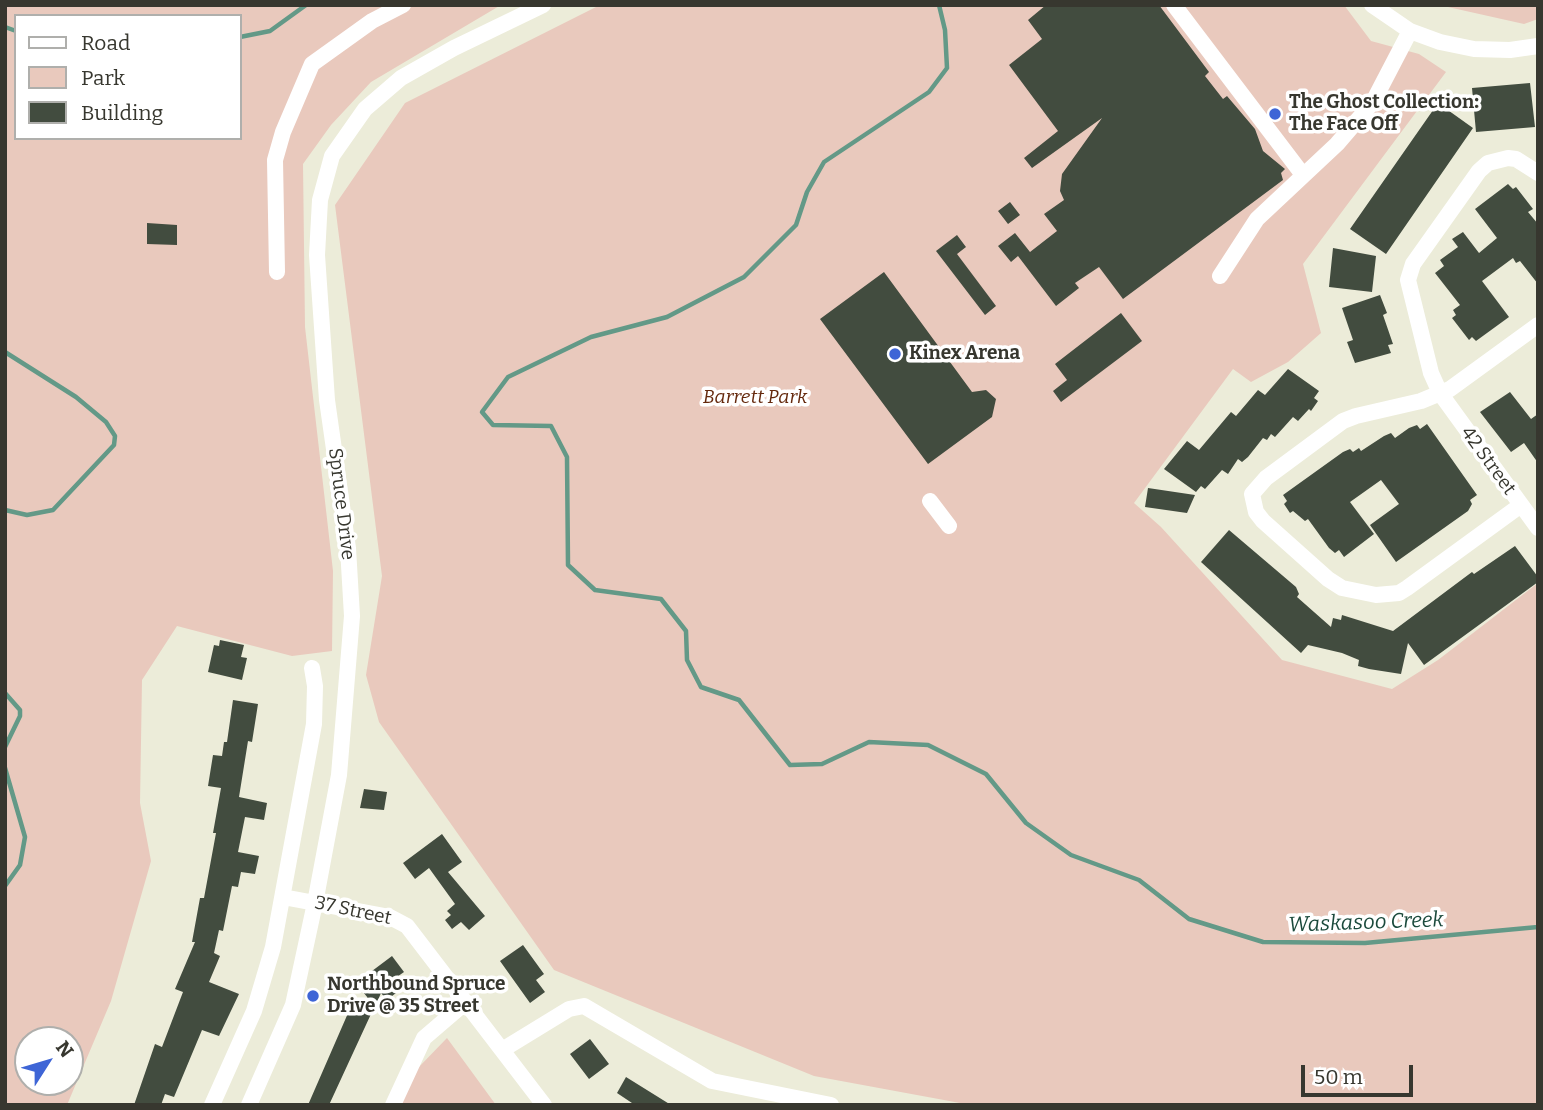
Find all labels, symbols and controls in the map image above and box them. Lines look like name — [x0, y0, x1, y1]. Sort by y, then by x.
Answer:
legend — [14, 14, 242, 140]
text: Road — [81, 30, 130, 56]
text: Park — [81, 65, 125, 91]
place label: The Ghost Collection: The Face Off — [1289, 92, 1479, 136]
text: Building — [81, 100, 163, 126]
marker: The Ghost Collection: The Face Off — [1267, 106, 1283, 122]
place label: Kinex Arena — [909, 343, 1020, 365]
marker: Kinex Arena — [887, 346, 903, 362]
park label: Barrett Park — [703, 387, 807, 409]
street label: 42 Street — [1456, 422, 1520, 500]
street label: Spruce Drive — [323, 447, 359, 561]
street label: 37 Street — [313, 892, 393, 930]
water label: Waskasoo Creek — [1288, 908, 1444, 938]
place label: Northbound Spruce Drive @ 35 Street — [327, 974, 506, 1018]
marker: Northbound Spruce Drive @ 35 Street — [305, 988, 321, 1004]
north arrow — [14, 1026, 84, 1096]
text: N — [51, 1036, 78, 1062]
scale bar — [1305, 1050, 1417, 1094]
text: 50 m — [1314, 1064, 1363, 1090]

